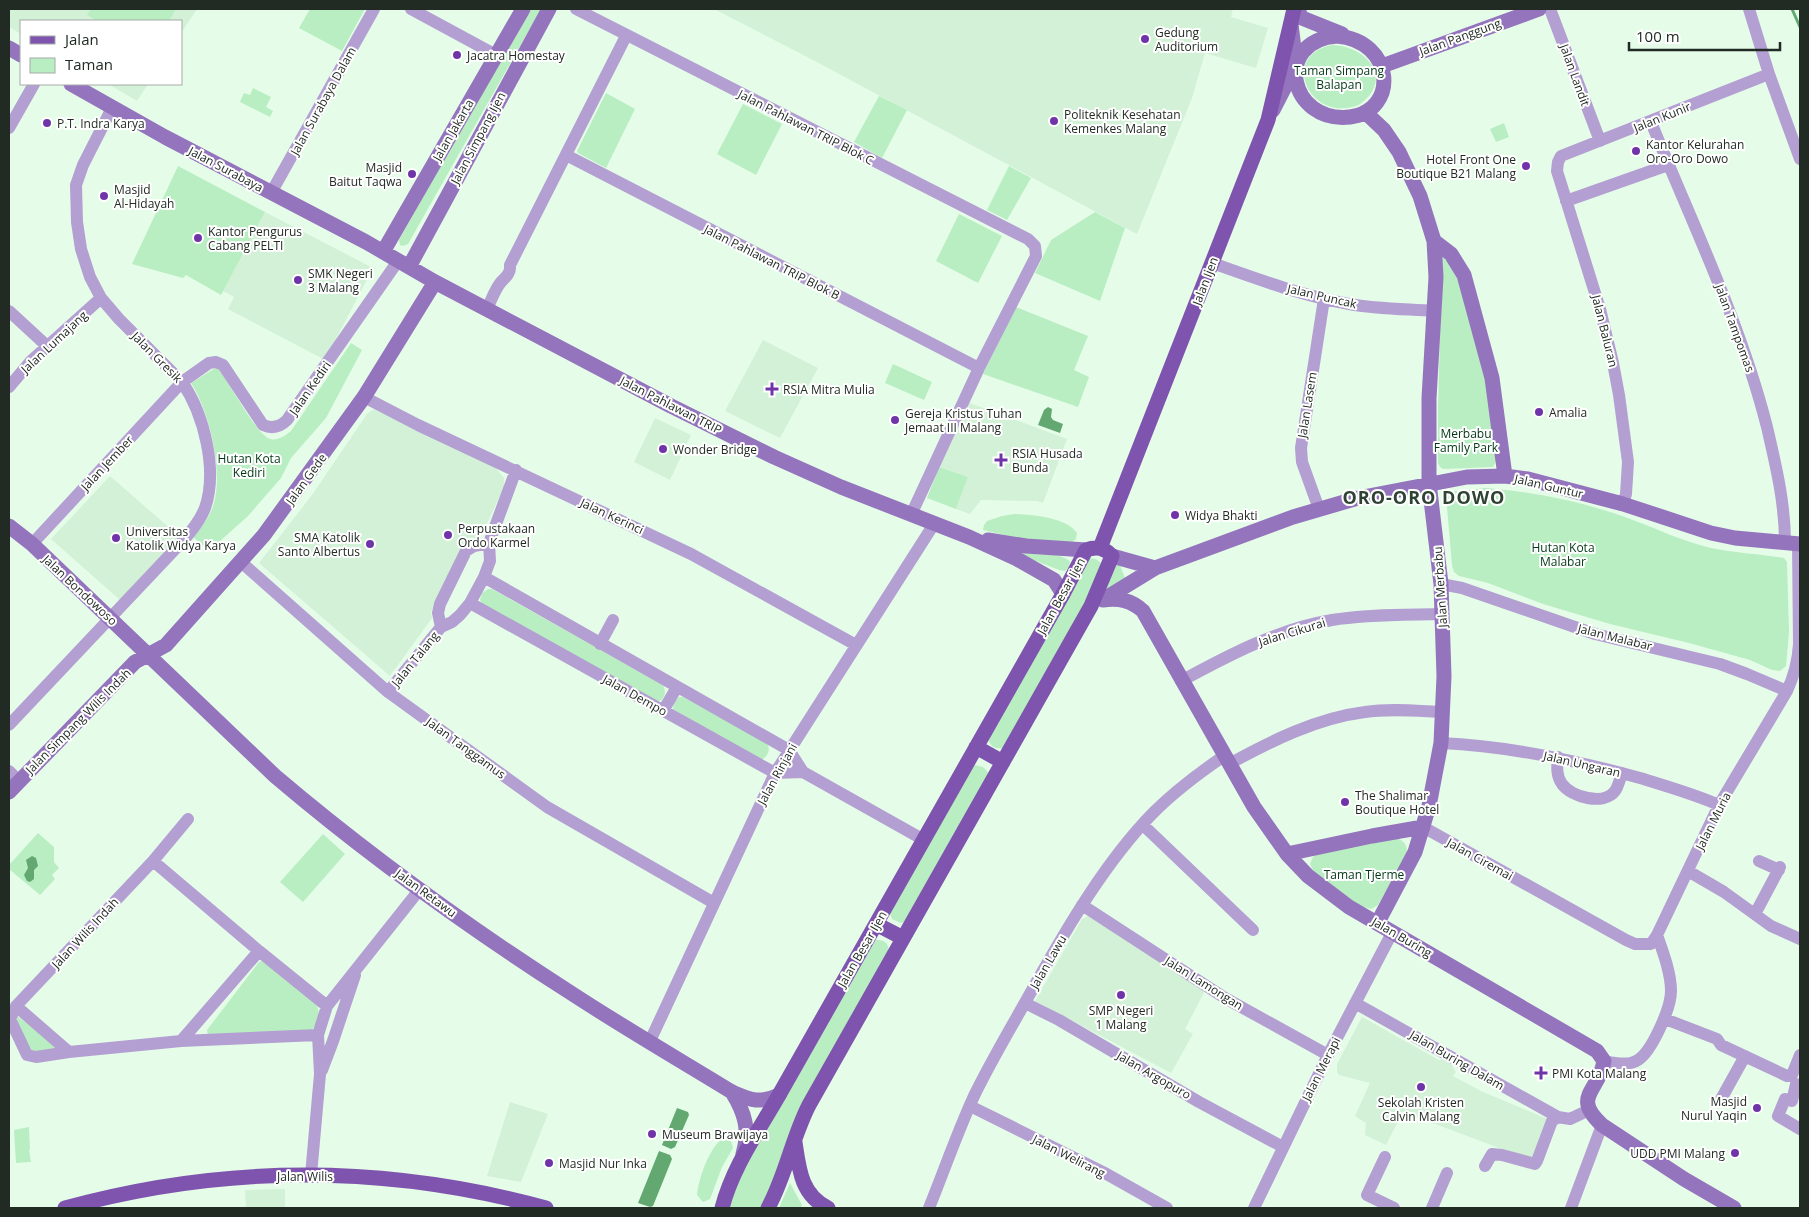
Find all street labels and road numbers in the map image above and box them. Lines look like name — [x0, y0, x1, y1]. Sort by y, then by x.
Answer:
street label: Jalan Panggung — [1416, 14, 1504, 60]
street label: Jalan Landit — [1556, 41, 1594, 108]
street label: Jalan Surabaya Dalam — [286, 44, 360, 159]
street label: Jalan Pahlawan TRIP Blok C — [734, 85, 877, 169]
street label: Jalan Simpang Ijen — [446, 89, 510, 188]
street label: Jalan Jakarta — [428, 96, 478, 165]
street label: Jalan Kunir — [1630, 98, 1693, 137]
street label: Jalan Surabaya — [185, 142, 266, 196]
street label: Jalan Pahlawan TRIP Blok B — [700, 220, 843, 304]
street label: Jalan Ijen — [1188, 254, 1222, 309]
street label: Jalan Puncak — [1285, 280, 1359, 312]
street label: Jalan Tampomas — [1711, 281, 1759, 375]
street label: Jalan Baluran — [1588, 292, 1622, 369]
street label: Jalan Lumajang — [16, 306, 91, 378]
street label: Jalan Gresik — [127, 327, 187, 387]
street label: Jalan Kediri — [285, 358, 335, 419]
street label: Jalan Lasem — [1293, 371, 1321, 440]
street label: Jalan Pahlawan TRIP — [616, 372, 725, 438]
street label: Jalan Jember — [76, 431, 137, 495]
street label: Jalan Gede — [281, 450, 331, 509]
street label: Jalan Guntur — [1512, 470, 1585, 502]
street label: Jalan Kerinci — [577, 493, 647, 538]
street label: Jalan Merbabu — [1429, 546, 1451, 629]
street label: Jalan Bondowoso — [38, 550, 121, 629]
street label: Jalan Besar Ijen — [1032, 555, 1089, 638]
street label: Jalan Cikurai — [1256, 614, 1327, 650]
street label: Jalan Malabar — [1575, 619, 1654, 654]
street label: Jalan Talang — [387, 627, 443, 691]
street label: Jalan Simpang Wilis Indah — [21, 664, 135, 778]
street label: Jalan Dempo — [599, 670, 670, 720]
street label: Jalan Tanggamus — [422, 713, 509, 783]
street label: Jalan Rinjani — [753, 740, 801, 809]
street label: Jalan Ungaran — [1541, 747, 1622, 781]
street label: Jalan Muria — [1691, 789, 1735, 854]
street label: Jalan Ciremai — [1443, 833, 1516, 884]
street label: Jalan Retawu — [391, 864, 460, 921]
street label: Jalan Wilis Indah — [47, 894, 122, 973]
street label: Jalan Besar Ijen — [833, 908, 891, 991]
street label: Jalan Buring — [1368, 912, 1436, 961]
street label: Jalan Lawu — [1025, 932, 1070, 993]
street label: Jalan Lamongan — [1161, 952, 1246, 1014]
street label: Jalan Buring Dalam — [1406, 1026, 1507, 1094]
street label: Jalan Merapi — [1297, 1034, 1344, 1105]
street label: Jalan Argopuro — [1113, 1046, 1194, 1103]
street label: Jalan Welirang — [1029, 1130, 1109, 1182]
street label: Jalan Wilis — [276, 1168, 333, 1185]

